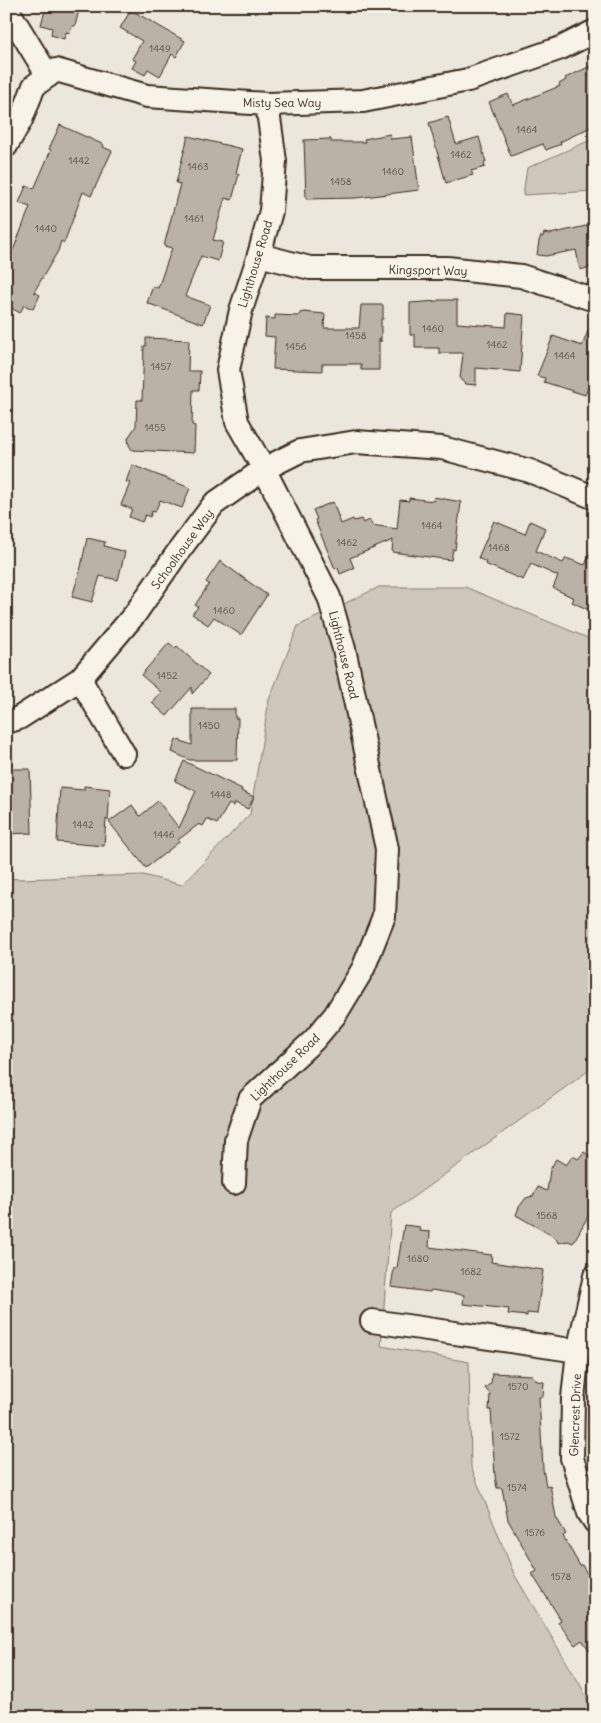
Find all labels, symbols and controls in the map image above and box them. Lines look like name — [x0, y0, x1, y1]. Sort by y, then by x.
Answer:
house number: 1449 — [149, 42, 171, 55]
street label: Misty Sea Way — [243, 95, 321, 110]
house number: 1464 — [516, 123, 538, 136]
house number: 1462 — [451, 148, 472, 161]
house number: 1442 — [68, 154, 90, 167]
house number: 1463 — [187, 160, 209, 173]
house number: 1460 — [382, 165, 404, 178]
house number: 1458 — [330, 175, 352, 188]
house number: 1461 — [184, 212, 204, 225]
street label: Lighthouse Road — [235, 219, 275, 309]
house number: 1440 — [35, 222, 57, 235]
street label: Kingsport Way — [389, 262, 467, 278]
house number: 1460 — [422, 322, 444, 335]
house number: 1458 — [345, 329, 367, 342]
house number: 1462 — [487, 338, 508, 351]
house number: 1456 — [285, 340, 307, 353]
house number: 1464 — [554, 349, 576, 362]
house number: 1457 — [151, 360, 171, 373]
house number: 1455 — [144, 421, 166, 434]
street label: Schoolhouse Way — [148, 506, 216, 592]
house number: 1464 — [421, 519, 443, 532]
house number: 1462 — [337, 536, 358, 549]
house number: 1468 — [488, 541, 510, 554]
house number: 1460 — [213, 604, 235, 617]
street label: Lighthouse Road — [326, 609, 362, 701]
house number: 1452 — [157, 669, 178, 682]
house number: 1450 — [198, 719, 220, 732]
house number: 1448 — [210, 788, 232, 801]
house number: 1442 — [72, 818, 94, 831]
house number: 1446 — [153, 828, 175, 841]
street label: Lighthouse Road — [247, 1030, 323, 1104]
house number: 1568 — [536, 1209, 558, 1222]
house number: 1680 — [407, 1252, 429, 1265]
house number: 1682 — [461, 1265, 482, 1278]
street label: Glencrest Drive — [566, 1373, 584, 1457]
house number: 1570 — [507, 1380, 529, 1393]
house number: 1572 — [500, 1430, 521, 1443]
house number: 1574 — [507, 1481, 527, 1494]
house number: 1576 — [525, 1526, 545, 1539]
house number: 1578 — [551, 1570, 571, 1583]

